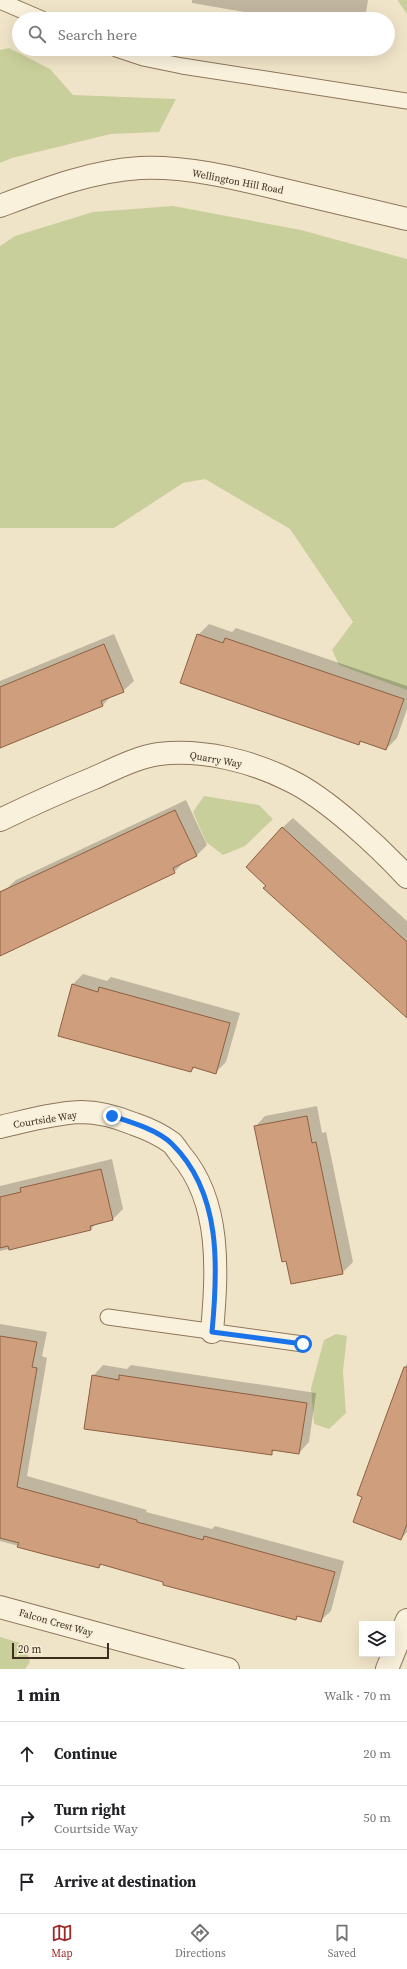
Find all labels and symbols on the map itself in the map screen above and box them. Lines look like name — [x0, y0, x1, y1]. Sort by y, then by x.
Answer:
street label: Wellington Hill Road — [191, 166, 285, 197]
street label: Quarry Way — [189, 749, 244, 771]
route end — [103, 1107, 121, 1125]
street label: Courtside Way — [12, 1108, 79, 1131]
route start — [294, 1335, 312, 1353]
street label: Falcon Crest Way — [17, 1606, 95, 1639]
scale bar — [12, 1641, 109, 1660]

